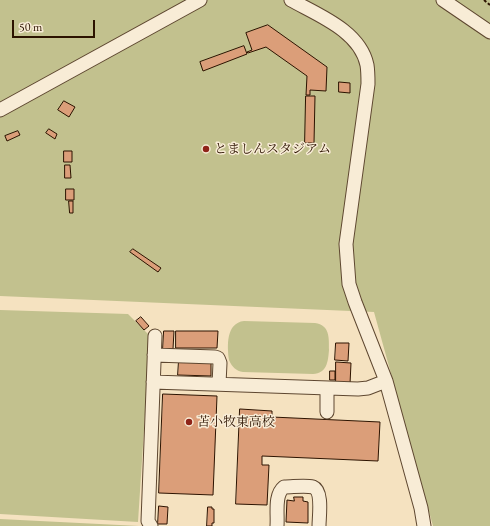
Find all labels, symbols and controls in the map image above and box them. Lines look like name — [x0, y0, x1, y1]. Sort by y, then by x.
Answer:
scale bar — [14, 12, 97, 38]
text: 50 m — [19, 19, 42, 35]
place label: とましんスタジアム — [214, 141, 331, 157]
marker: とましんスタジアム — [201, 144, 211, 154]
place label: 苫小牧東高校 — [197, 414, 275, 430]
marker: 苫小牧東高校 — [184, 417, 194, 427]

